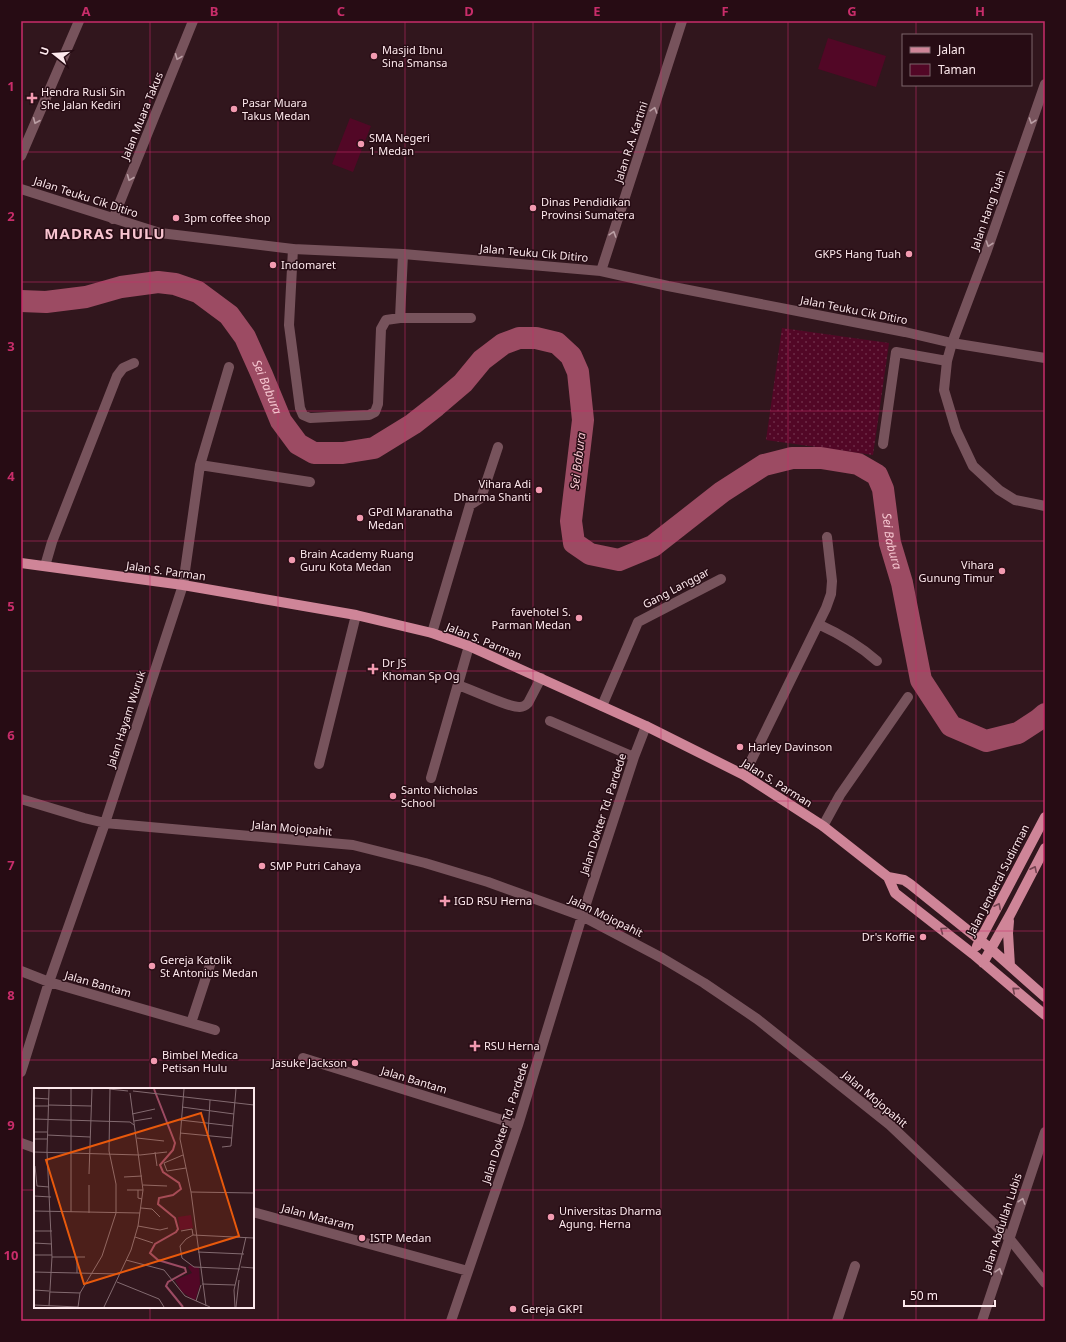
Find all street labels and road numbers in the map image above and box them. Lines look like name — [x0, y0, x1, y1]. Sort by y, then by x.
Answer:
street label: Jalan Muara Takus — [117, 70, 166, 163]
street label: Jalan R.A. Kartini — [610, 99, 651, 185]
street label: Jalan Hang Tuah — [966, 168, 1008, 253]
street label: Jalan Teuku Cik Ditiro — [31, 172, 141, 221]
street label: Jalan Teuku Cik Ditiro — [478, 240, 589, 265]
street label: Jalan Teuku Cik Ditiro — [798, 292, 909, 327]
street label: Jalan S. Parman — [124, 557, 207, 584]
street label: Gang Langgar — [640, 563, 712, 611]
street label: Jalan S. Parman — [443, 618, 524, 663]
street label: Jalan Hayam Wuruk — [102, 668, 148, 770]
street label: Jalan Dokter Td. Pardede — [575, 751, 629, 877]
street label: Jalan S. Parman — [738, 754, 815, 810]
street label: Jalan Mojopahit — [250, 816, 333, 838]
street label: Jalan Jenderal Sudirman — [962, 821, 1032, 939]
street label: Jalan Mojopahit — [566, 891, 646, 940]
street label: Jalan Bantam — [62, 967, 133, 1000]
street label: Jalan Dokter Td. Pardede — [477, 1060, 531, 1186]
street label: Jalan Bantam — [378, 1062, 449, 1097]
street label: Jalan Mojopahit — [839, 1066, 911, 1130]
street label: Jalan Abdullah Lubis — [978, 1171, 1025, 1276]
street label: Jalan Mataram — [279, 1199, 356, 1233]

